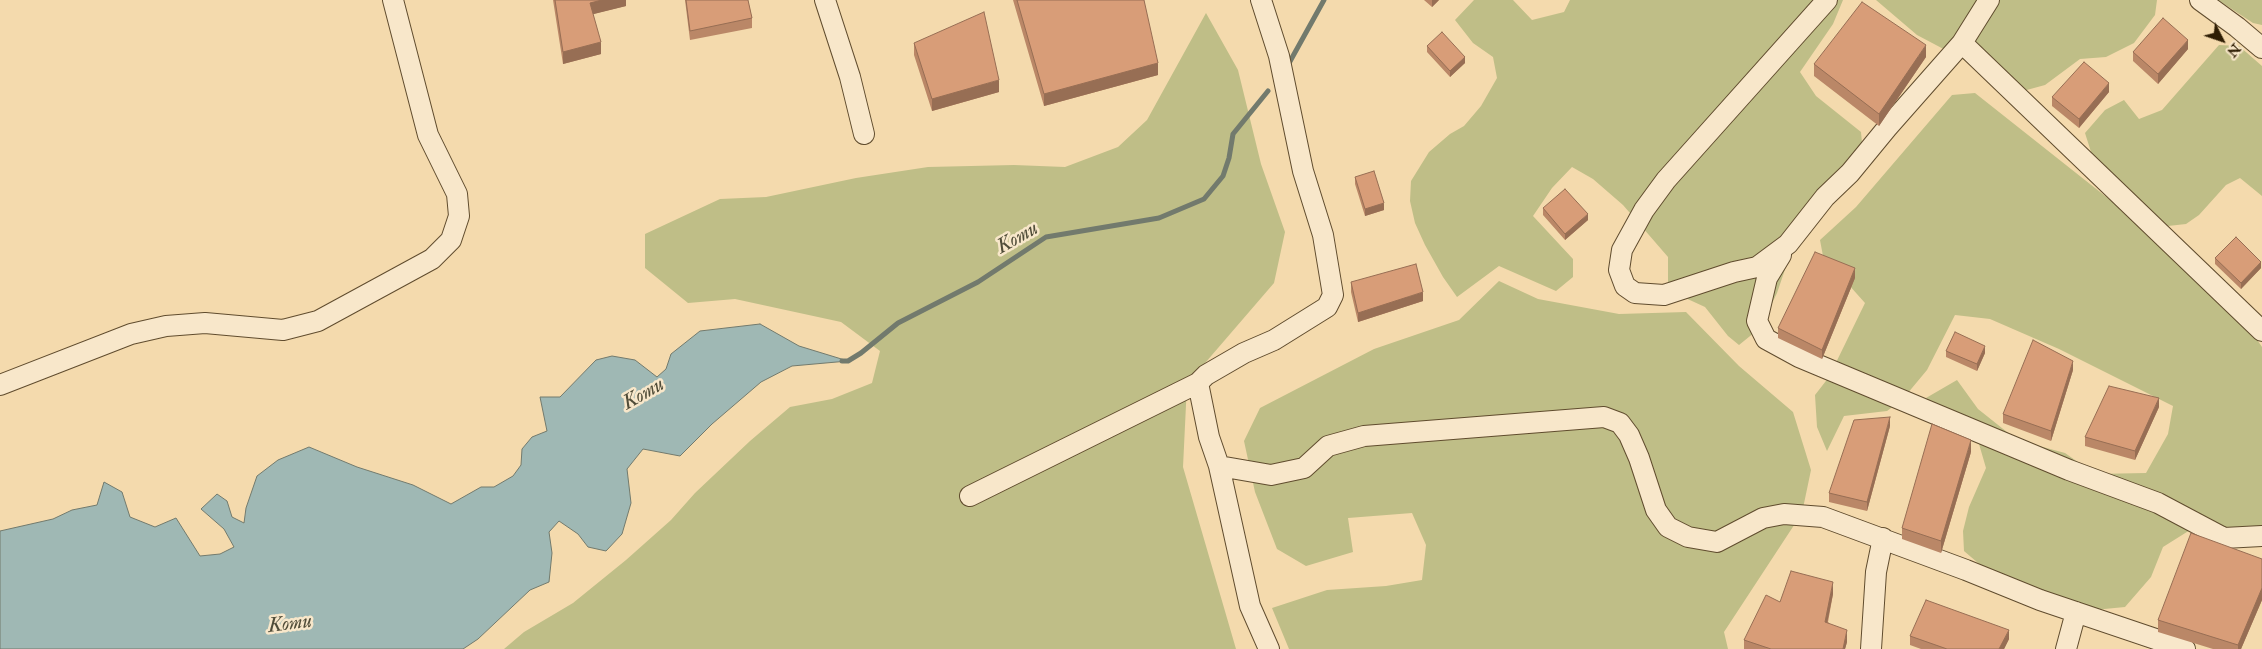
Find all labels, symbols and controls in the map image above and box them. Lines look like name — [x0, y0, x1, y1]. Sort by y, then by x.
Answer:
north arrow — [2197, 15, 2247, 65]
text: N — [2223, 40, 2244, 60]
water label: Komu — [993, 218, 1043, 260]
water label: Komu — [619, 374, 669, 416]
water label: Komu — [267, 610, 313, 640]

